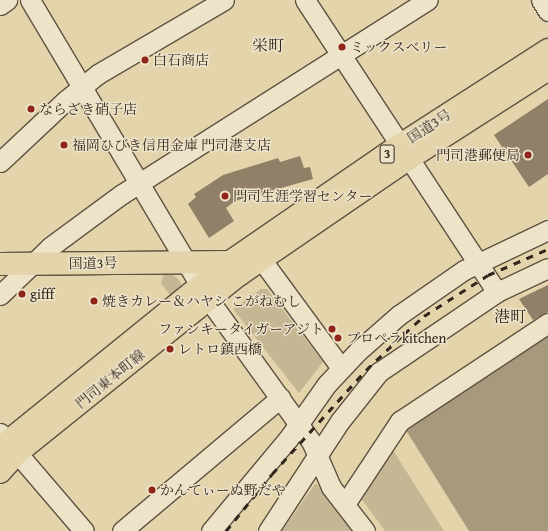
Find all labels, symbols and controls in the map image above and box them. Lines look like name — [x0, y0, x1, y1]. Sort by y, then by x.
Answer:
district label: 栄町 — [252, 35, 284, 55]
place label: ミックスベリー — [350, 39, 448, 55]
marker: ミックスベリー — [337, 42, 347, 52]
place label: 白石商店 — [153, 52, 209, 68]
marker: 白石商店 — [140, 55, 150, 65]
place label: ならざき硝子店 — [39, 101, 137, 117]
marker: ならざき硝子店 — [26, 104, 36, 114]
street label: 国道3号 — [404, 106, 454, 146]
place label: 福岡ひびき信用金庫 門司港支店 — [72, 137, 271, 153]
marker: 福岡ひびき信用金庫 門司港支店 — [59, 140, 69, 150]
road number: 3 — [379, 143, 395, 165]
place label: 門司港郵便局 — [436, 147, 520, 163]
marker: 門司港郵便局 — [523, 150, 533, 160]
place label: 門司生涯学習センター — [233, 188, 373, 204]
marker: 門司生涯学習センター — [220, 191, 230, 201]
street label: 国道3号 — [68, 254, 118, 272]
place label: gifff — [30, 286, 54, 302]
marker: gifff — [17, 289, 27, 299]
place label: 焼きカレー＆ハヤシ こがねむし — [102, 293, 301, 309]
marker: 焼きカレー＆ハヤシ こがねむし — [89, 296, 99, 306]
district label: 港町 — [494, 306, 526, 326]
place label: ファンキータイガーアジト — [156, 321, 324, 337]
marker: ファンキータイガーアジト — [327, 324, 337, 334]
place label: プロペラkitchen — [346, 330, 446, 346]
marker: プロペラkitchen — [333, 333, 343, 343]
place label: レトロ鎮西橋 — [178, 341, 262, 357]
marker: レトロ鎮西橋 — [165, 344, 175, 354]
street label: 門司東本町線 — [72, 346, 148, 412]
place label: かんてぃーぬ野だや — [160, 482, 286, 498]
marker: かんてぃーぬ野だや — [147, 485, 157, 495]

